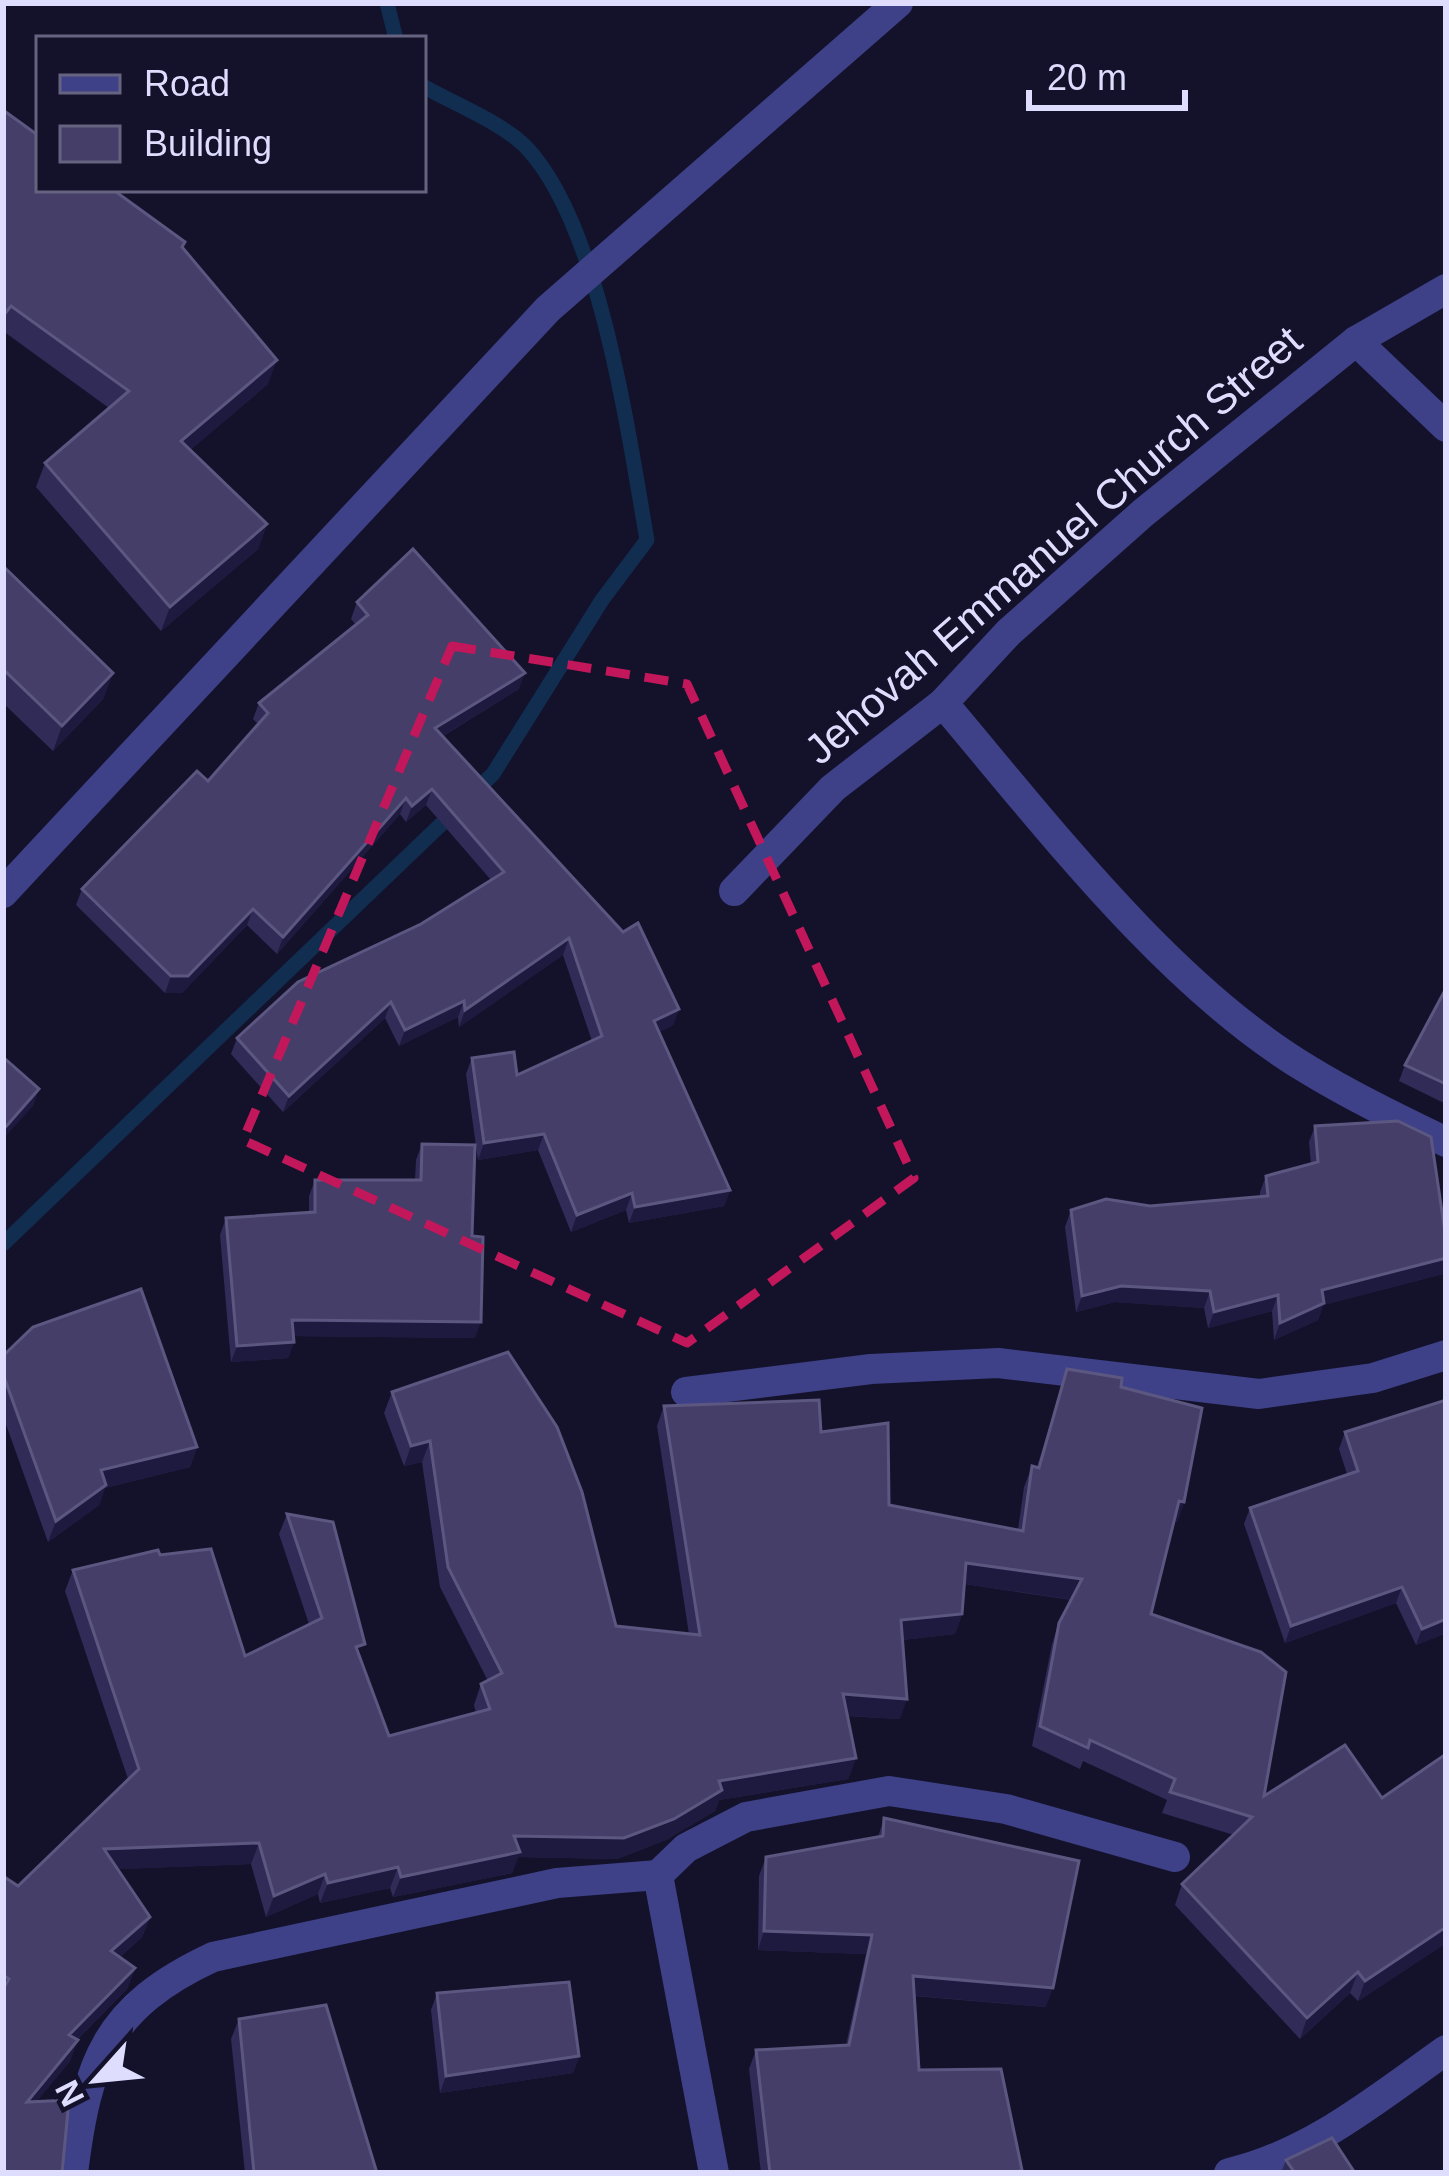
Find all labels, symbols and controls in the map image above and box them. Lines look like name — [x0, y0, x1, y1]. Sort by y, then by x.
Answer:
legend — [36, 36, 426, 192]
scale bar — [1029, 36, 1185, 110]
text: 20 m — [1047, 57, 1127, 98]
text: Road — [144, 63, 230, 104]
text: Building — [144, 123, 272, 164]
street label: Jehovah Emmanuel Church Street — [795, 316, 1311, 773]
north arrow — [36, 2020, 156, 2140]
text: N — [48, 2074, 92, 2112]

